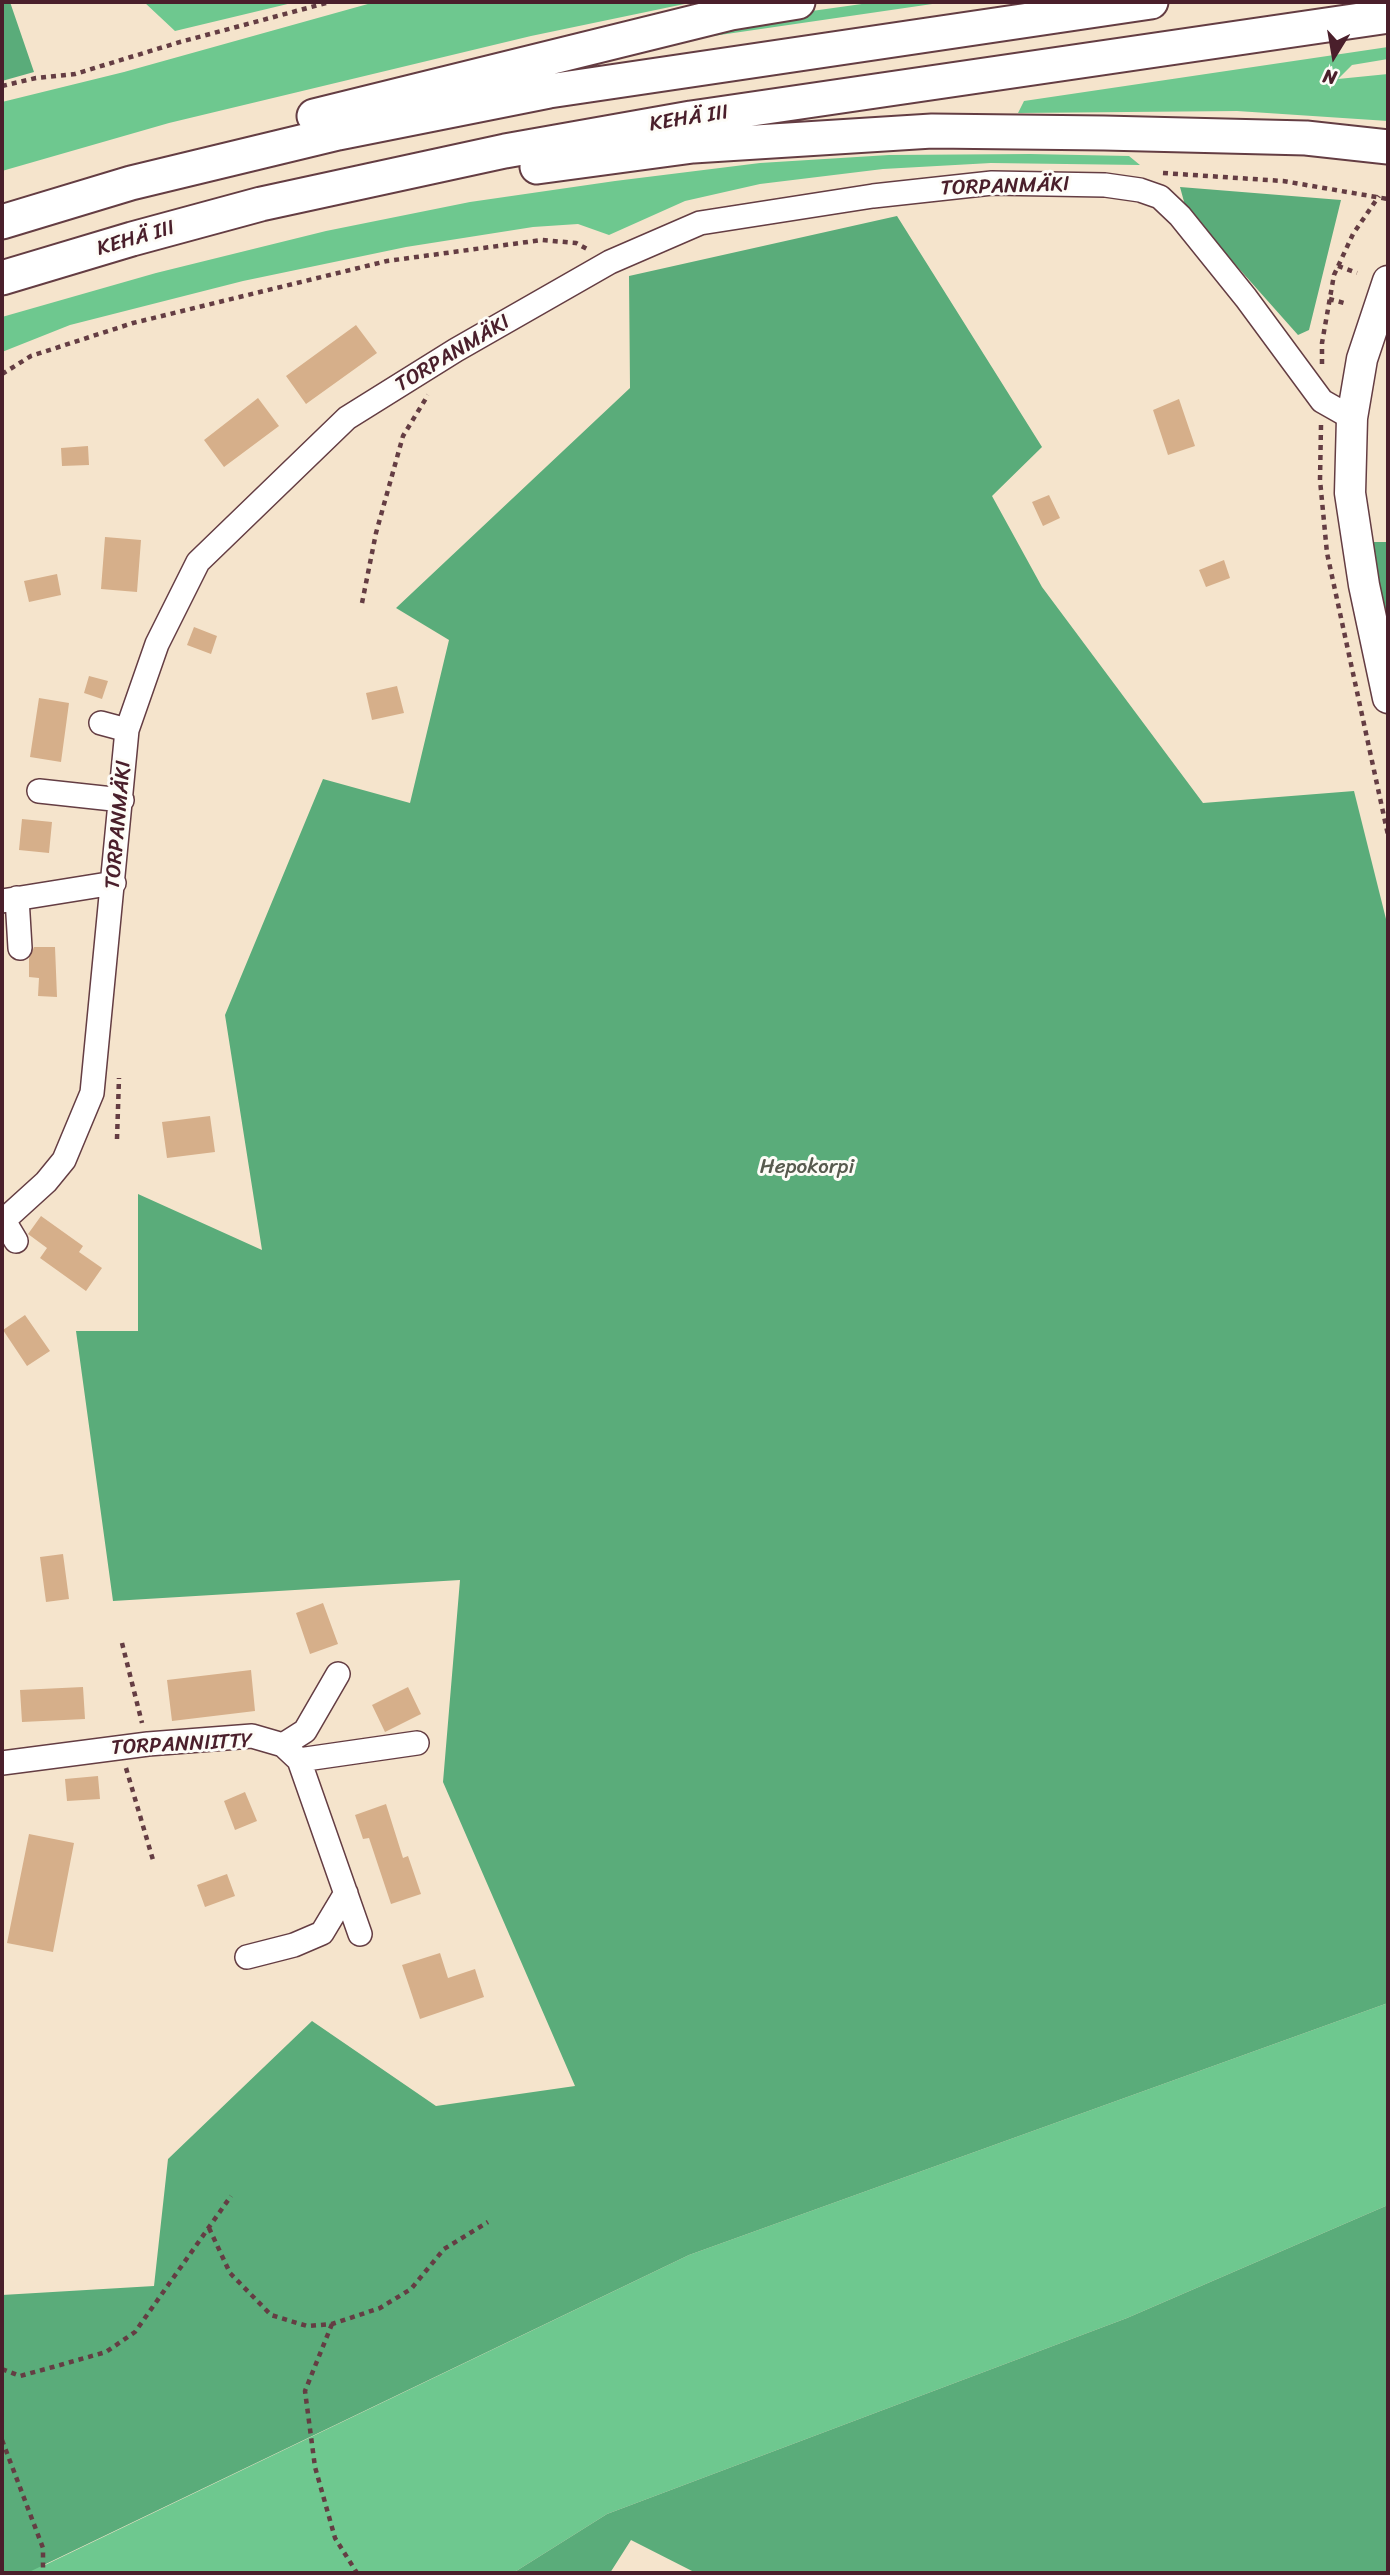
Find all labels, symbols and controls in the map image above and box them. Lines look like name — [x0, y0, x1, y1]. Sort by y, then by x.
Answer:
north arrow — [1299, 21, 1369, 91]
text: N — [1320, 60, 1340, 95]
street label: KEHÄ III — [648, 100, 730, 138]
street label: TORPANMÄKI — [940, 172, 1070, 202]
street label: KEHÄ III — [94, 216, 178, 262]
street label: TORPANMÄKI — [391, 310, 515, 398]
street label: TORPANMÄKI — [101, 760, 137, 890]
park label: Hepokorpi — [760, 1155, 854, 1181]
street label: TORPANNIITTY — [111, 1729, 253, 1761]

